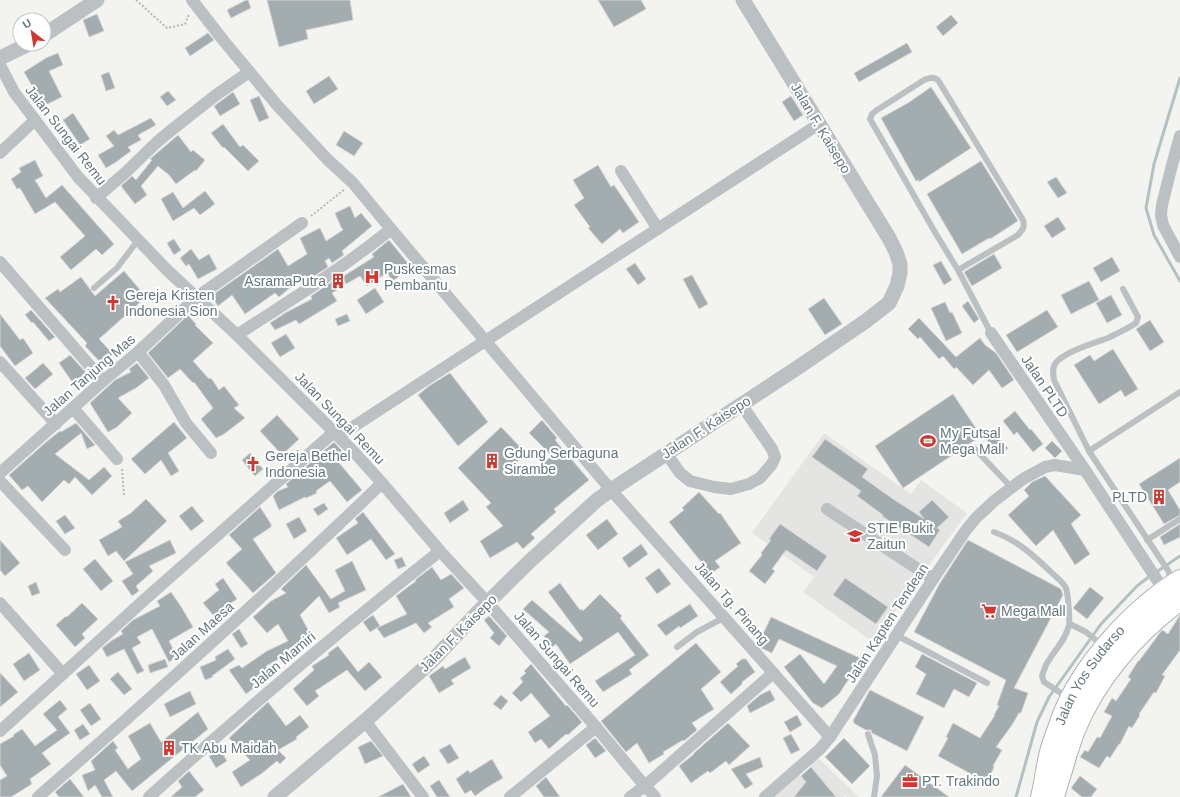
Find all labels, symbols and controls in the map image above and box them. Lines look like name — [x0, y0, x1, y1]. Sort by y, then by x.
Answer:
north arrow — [12, 12, 52, 52]
text: U — [20, 16, 33, 31]
street label: Jalan F. Kaisepo — [788, 80, 854, 176]
street label: Jalan Sungai Remu — [22, 82, 110, 188]
place label: Puskesmas Pembantu — [384, 261, 456, 293]
hospital icon: Puskesmas Pembantu — [363, 268, 381, 286]
building icon: AsramaPutra — [329, 272, 347, 290]
place label: AsramaPutra — [244, 273, 326, 289]
place label: Gereja Kristen Indonesia Sion — [125, 287, 218, 319]
church icon: Gereja Kristen Indonesia Sion — [104, 294, 122, 312]
street label: Jalan Tanjung Mas — [40, 331, 138, 419]
street label: Jalan PLTD — [1018, 352, 1072, 420]
street label: Jalan Sungai Remu — [292, 368, 388, 468]
street label: Jalan F. Kaisepo — [659, 392, 754, 462]
place label: My Futsal Mega Mall — [940, 425, 1005, 457]
sports icon: My Futsal Mega Mall — [919, 432, 937, 450]
place label: Gdung Serbaguna Sirambe — [504, 445, 619, 477]
place label: Gereja Bethel Indonesia — [265, 448, 351, 480]
building icon: Gdung Serbaguna Sirambe — [483, 452, 501, 470]
church icon: Gereja Bethel Indonesia — [244, 455, 262, 473]
building icon: PLTD — [1150, 488, 1168, 506]
place label: PLTD — [1112, 489, 1147, 505]
place label: STIE Bukit Zaitun — [867, 520, 933, 552]
school or university icon: STIE Bukit Zaitun — [846, 527, 864, 545]
street label: Jalan Tg. Pinang — [692, 558, 772, 648]
street label: Jalan Kapten Tendean — [842, 560, 932, 686]
street label: Jalan F. Kaisepo — [416, 591, 500, 675]
street label: Jalan Maesa — [167, 598, 237, 664]
supermarket icon: Mega Mall — [980, 602, 998, 620]
place label: Mega Mall — [1001, 603, 1066, 619]
street label: Jalan Sungai Remu — [511, 608, 603, 710]
street label: Jalan Yos Sudarso — [1052, 622, 1128, 727]
street label: Jalan Mamiri — [247, 628, 319, 692]
building icon: TK Abu Maidah — [160, 739, 178, 757]
place label: TK Abu Maidah — [181, 740, 277, 756]
office icon: PT. Trakindo — [901, 772, 919, 790]
place label: PT. Trakindo — [922, 773, 1000, 789]

